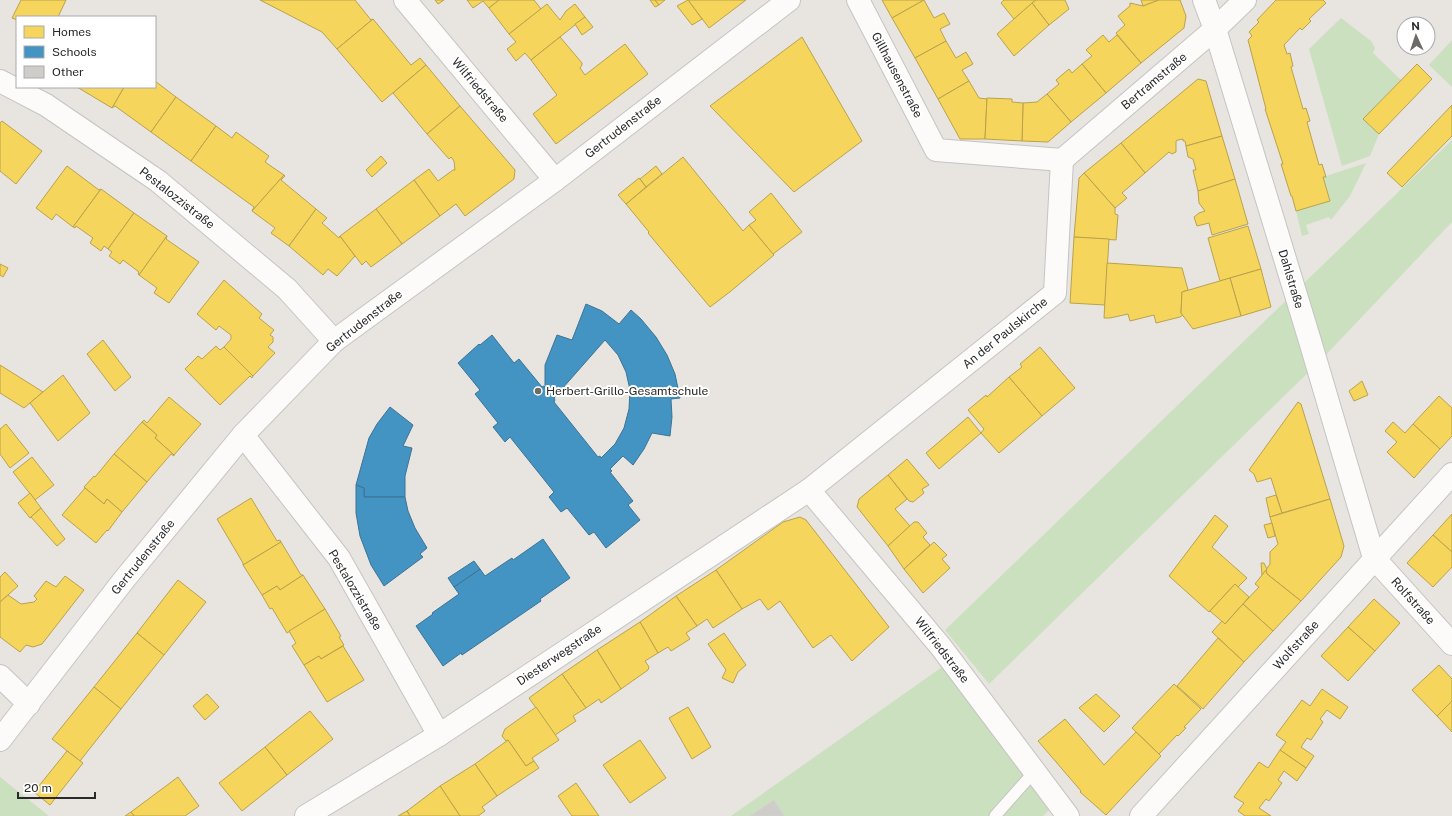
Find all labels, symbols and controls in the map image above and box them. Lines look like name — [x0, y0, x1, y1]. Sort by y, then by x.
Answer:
legend — [16, 16, 156, 88]
north arrow — [1396, 16, 1436, 56]
text: N — [1411, 20, 1420, 32]
text: Homes — [52, 25, 91, 39]
street label: Gillhausenstraße — [869, 30, 926, 120]
text: Schools — [52, 45, 97, 59]
street label: Bertramstraße — [1118, 49, 1190, 112]
street label: Wilfriedstraße — [449, 55, 511, 125]
text: Other — [52, 65, 84, 79]
street label: Gertrudenstraße — [582, 93, 664, 161]
street label: Pestalozzistraße — [137, 164, 218, 232]
street label: Dahlstraße — [1275, 248, 1307, 310]
street label: Gertrudenstraße — [323, 287, 405, 355]
street label: An der Paulskirche — [960, 294, 1050, 371]
place label: Herbert-Grillo-Gesamtschule — [546, 384, 709, 398]
marker: Herbert-Grillo-Gesamtschule — [533, 386, 543, 396]
street label: Gertrudenstraße — [108, 516, 178, 597]
street label: Pestalozzistraße — [325, 547, 385, 633]
street label: Rolfstraße — [1388, 575, 1438, 628]
street label: Wilfriedstraße — [912, 614, 972, 686]
street label: Wolfstraße — [1270, 617, 1322, 672]
street label: Diesterwegstraße — [514, 621, 604, 688]
scale bar — [18, 774, 95, 800]
text: 20 m — [24, 781, 52, 795]

